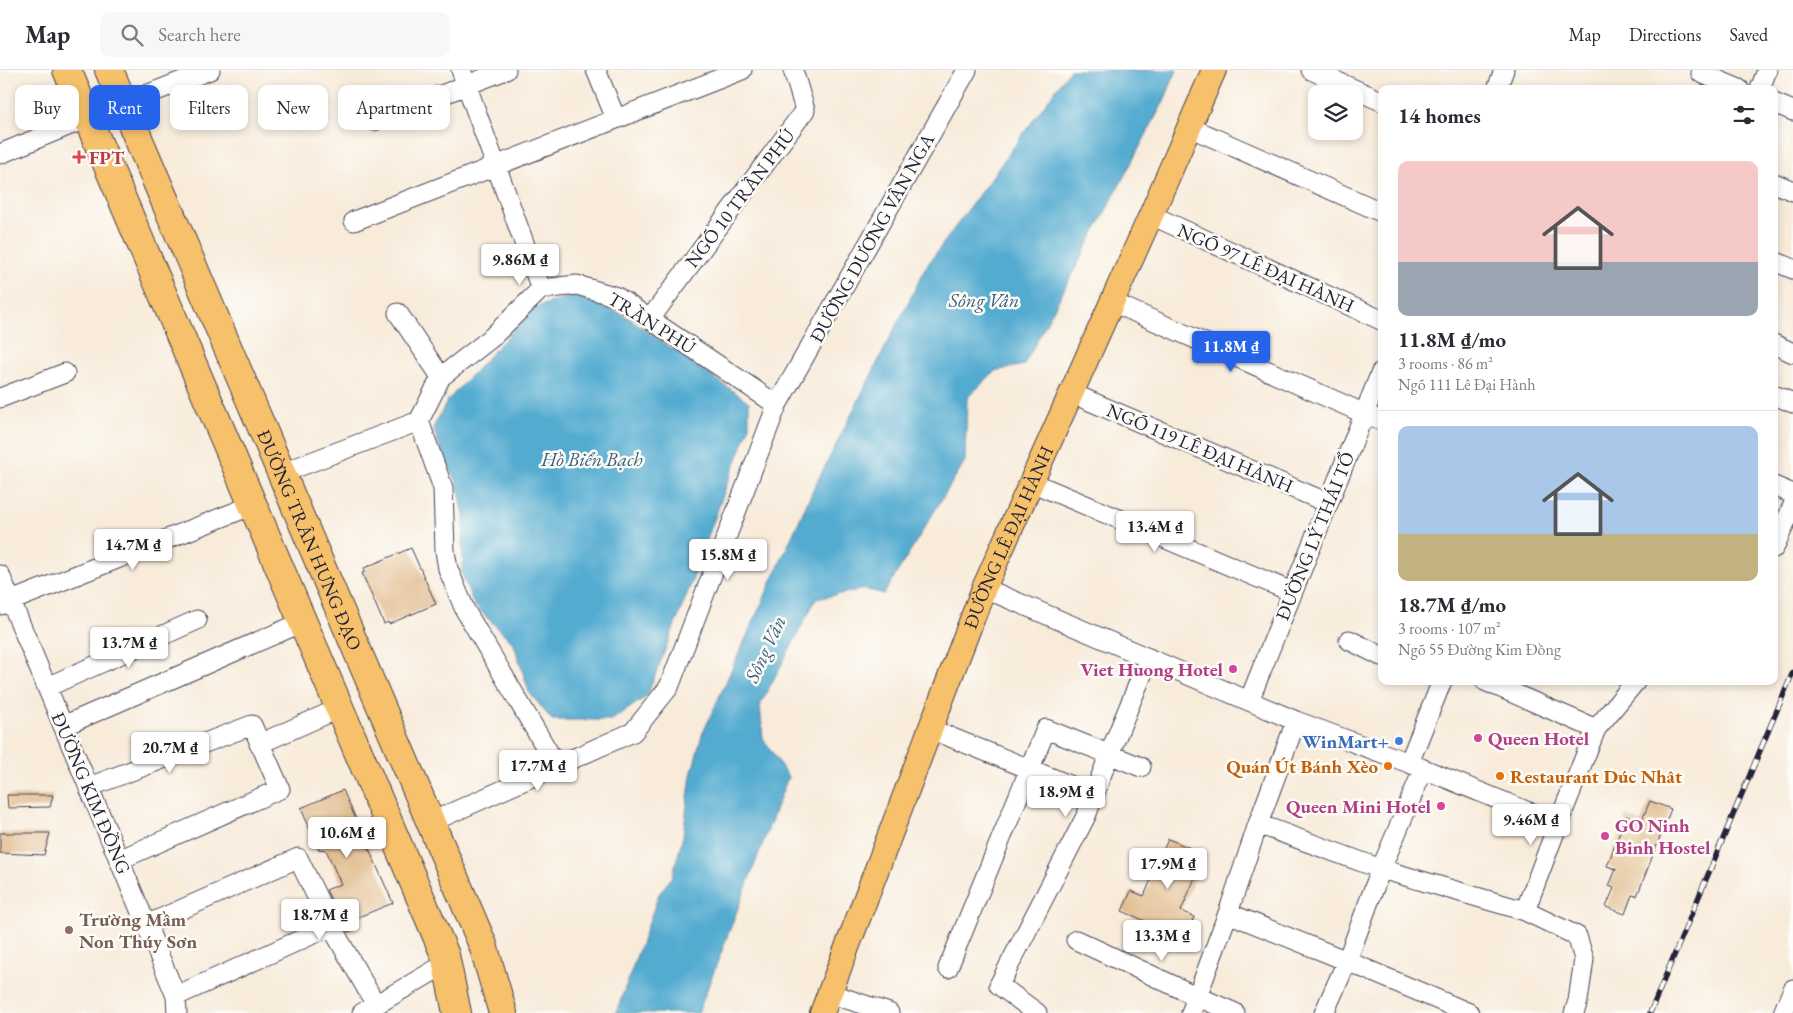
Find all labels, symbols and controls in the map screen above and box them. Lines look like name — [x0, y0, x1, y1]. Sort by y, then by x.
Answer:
search box — [100, 12, 450, 57]
text: Map — [25, 19, 70, 50]
icon: search — [118, 21, 146, 49]
text: Search here — [158, 22, 241, 47]
text: Map — [1569, 23, 1601, 46]
text: Directions — [1629, 23, 1701, 46]
text: Saved — [1729, 23, 1768, 46]
chip: Buy — [15, 85, 79, 130]
chip: Rent — [89, 85, 160, 130]
chip: Filters — [170, 85, 248, 130]
chip: New — [258, 85, 328, 130]
chip: Apartment — [338, 85, 450, 130]
map controls — [1308, 85, 1363, 140]
button: layers — [1308, 85, 1363, 140]
icon: filters — [1730, 101, 1758, 129]
text: 14 homes — [1398, 102, 1481, 129]
street label: NGÕ 10 TRẦN PHÚ — [679, 123, 801, 273]
street label: ĐƯỜNG DƯƠNG VÂN NGA — [804, 128, 940, 347]
place label: FPT — [89, 145, 125, 170]
marker: FPT — [73, 151, 85, 163]
icon: home — [1533, 193, 1623, 283]
street label: NGÕ 97 LÊ ĐẠI HÀNH — [1174, 218, 1358, 318]
pin: 9.86M ₫ — [474, 244, 566, 286]
text: 9.86M ₫ — [492, 249, 548, 270]
street label: TRẦN PHÚ — [603, 286, 701, 360]
water label: Sông Vân — [948, 287, 1019, 313]
text: 11.8M ₫/mo — [1398, 326, 1506, 353]
pin: 11.8M ₫ — [1185, 330, 1277, 373]
text: 11.8M ₫ — [1203, 336, 1259, 357]
text: 3 rooms · 86 m² — [1398, 353, 1493, 374]
text: Ngõ 111 Lê Đại Hành — [1398, 374, 1535, 395]
street label: NGÕ 119 LÊ ĐẠI HÀNH — [1103, 397, 1297, 499]
street label: ĐƯỜNG TRÂN HƯNG ĐẠO — [252, 426, 368, 654]
street label: ĐƯỜNG LÊ ĐẠI HÀNH — [957, 442, 1059, 632]
water label: Hồ Biển Bạch — [540, 446, 643, 472]
street label: ĐƯỜNG LÝ THÁI TỔ — [1270, 448, 1360, 624]
icon: home — [1533, 459, 1623, 549]
pin: 13.4M ₫ — [1109, 510, 1201, 553]
text: 13.4M ₫ — [1127, 516, 1183, 537]
pin: 14.7M ₫ — [87, 528, 179, 571]
text: 14.7M ₫ — [105, 534, 161, 555]
pin: 15.8M ₫ — [682, 538, 774, 581]
text: 15.8M ₫ — [700, 544, 756, 565]
text: 18.7M ₫/mo — [1398, 591, 1506, 618]
water label: Sông Vân — [738, 612, 792, 687]
text: 3 rooms · 107 m² — [1398, 618, 1501, 639]
pin: 13.7M ₫ — [83, 626, 175, 669]
text: 13.7M ₫ — [101, 632, 157, 653]
text: Ngõ 55 Đường Kim Đồng — [1398, 639, 1561, 660]
place label: Viet Huong Hotel — [1080, 657, 1224, 682]
marker: Viet Huong Hotel — [1227, 663, 1239, 675]
street label: ĐƯỜNG KIM ĐỒNG — [46, 708, 136, 878]
place label: Queen Hotel — [1488, 726, 1590, 751]
place label: WinMart+ — [1302, 729, 1389, 754]
pin: 20.7M ₫ — [124, 732, 216, 774]
marker: Queen Hotel — [1472, 732, 1484, 744]
marker: WinMart+ — [1393, 735, 1405, 747]
text: 20.7M ₫ — [142, 737, 198, 758]
pin: 17.7M ₫ — [492, 750, 584, 792]
place label: Quán Út Bánh Xèo — [1226, 754, 1378, 779]
text: 17.7M ₫ — [510, 755, 566, 776]
marker: Quán Út Bánh Xèo — [1382, 760, 1394, 772]
place label: Restaurant Dúc Nhât — [1510, 764, 1682, 789]
marker: Restaurant Dúc Nhât — [1494, 770, 1506, 782]
pin: 18.9M ₫ — [1020, 776, 1112, 818]
text: 18.9M ₫ — [1038, 781, 1094, 802]
place label: Queen Mini Hotel — [1286, 794, 1432, 819]
marker: Queen Mini Hotel — [1435, 800, 1447, 812]
pin: 9.46M ₫ — [1485, 804, 1577, 846]
text: 9.46M ₫ — [1503, 809, 1559, 830]
place label: GO Ninh Binh Hostel — [1615, 813, 1711, 860]
pin: 10.6M ₫ — [301, 816, 393, 859]
text: 10.6M ₫ — [319, 822, 375, 843]
marker: GO Ninh Binh Hostel — [1599, 830, 1611, 842]
pin: 17.9M ₫ — [1122, 848, 1214, 890]
text: 17.9M ₫ — [1140, 853, 1196, 874]
pin: 18.7M ₫ — [274, 898, 366, 941]
text: 18.7M ₫ — [292, 904, 348, 925]
place label: Trường Mầm Non Thúy Sơn — [79, 907, 198, 954]
pin: 13.3M ₫ — [1116, 920, 1208, 962]
marker: Trường Mầm Non Thúy Sơn — [63, 924, 75, 936]
text: 13.3M ₫ — [1134, 925, 1190, 946]

